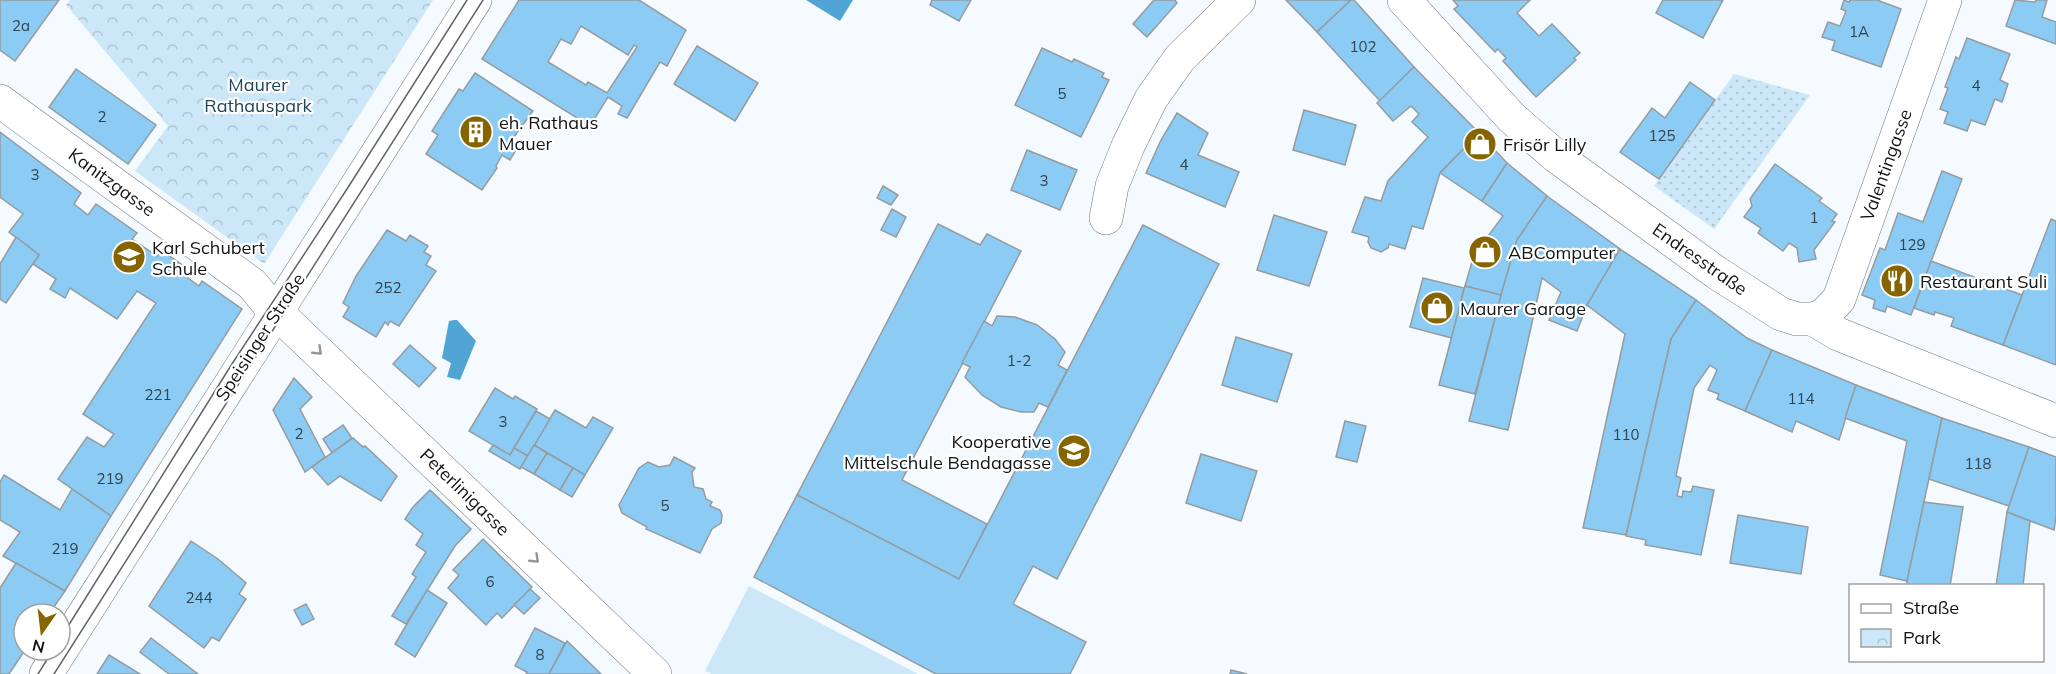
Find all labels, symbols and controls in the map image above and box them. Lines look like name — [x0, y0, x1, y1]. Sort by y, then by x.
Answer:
house number: 2a — [12, 16, 30, 35]
house number: 1A — [1849, 22, 1869, 41]
house number: 102 — [1349, 37, 1377, 56]
park label: Maurer Rathauspark — [204, 73, 313, 117]
house number: 4 — [1971, 76, 1981, 95]
house number: 5 — [1057, 84, 1067, 103]
street label: Valentingasse — [1855, 106, 1917, 224]
house number: 2 — [97, 107, 107, 126]
place label: eh. Rathaus Mauer — [499, 111, 598, 155]
building icon: eh. Rathaus Mauer — [458, 114, 494, 150]
shop icon: Frisör Lilly — [1462, 126, 1498, 162]
house number: 125 — [1648, 126, 1676, 145]
place label: Frisör Lilly — [1503, 133, 1587, 156]
street label: Kanitzgasse — [64, 143, 160, 221]
house number: 4 — [1179, 155, 1189, 174]
house number: 3 — [30, 165, 40, 184]
house number: 3 — [1039, 171, 1049, 190]
house number: 1 — [1809, 208, 1819, 227]
street label: Endresstraße — [1648, 218, 1752, 300]
shop icon: ABComputer — [1467, 234, 1503, 270]
house number: 129 — [1898, 235, 1926, 254]
place label: Karl Schubert Schule — [152, 236, 265, 280]
school or university icon: Karl Schubert Schule — [111, 239, 147, 275]
place label: ABComputer — [1508, 241, 1615, 264]
restaurant icon: Restaurant Suli — [1879, 263, 1915, 299]
street label: Speisinger Straße — [210, 269, 310, 405]
place label: Restaurant Suli — [1920, 270, 2047, 293]
house number: 252 — [374, 278, 402, 297]
shop icon: Maurer Garage — [1419, 290, 1455, 326]
place label: Maurer Garage — [1460, 297, 1586, 320]
one-way arrow — [311, 344, 322, 355]
house number: 1-2 — [1007, 351, 1031, 370]
house number: 221 — [144, 385, 172, 404]
house number: 114 — [1787, 389, 1815, 408]
house number: 3 — [498, 412, 508, 431]
house number: 2 — [294, 424, 304, 443]
house number: 110 — [1612, 425, 1640, 444]
place label: Kooperative Mittelschule Bendagasse — [844, 430, 1051, 474]
school or university icon: Kooperative Mittelschule Bendagasse — [1056, 433, 1092, 469]
street label: Peterlinigasse — [415, 443, 515, 541]
house number: 118 — [1964, 454, 1992, 473]
house number: 219 — [96, 469, 124, 488]
house number: 5 — [660, 496, 670, 515]
house number: 219 — [51, 539, 79, 558]
one-way arrow — [528, 552, 538, 563]
house number: 6 — [485, 572, 495, 591]
legend — [1849, 584, 2044, 662]
house number: 244 — [185, 588, 213, 607]
text: Straße — [1903, 596, 1959, 619]
north arrow — [12, 602, 72, 662]
text: Park — [1903, 626, 1942, 649]
text: N — [30, 635, 47, 658]
house number: 8 — [535, 645, 545, 664]

